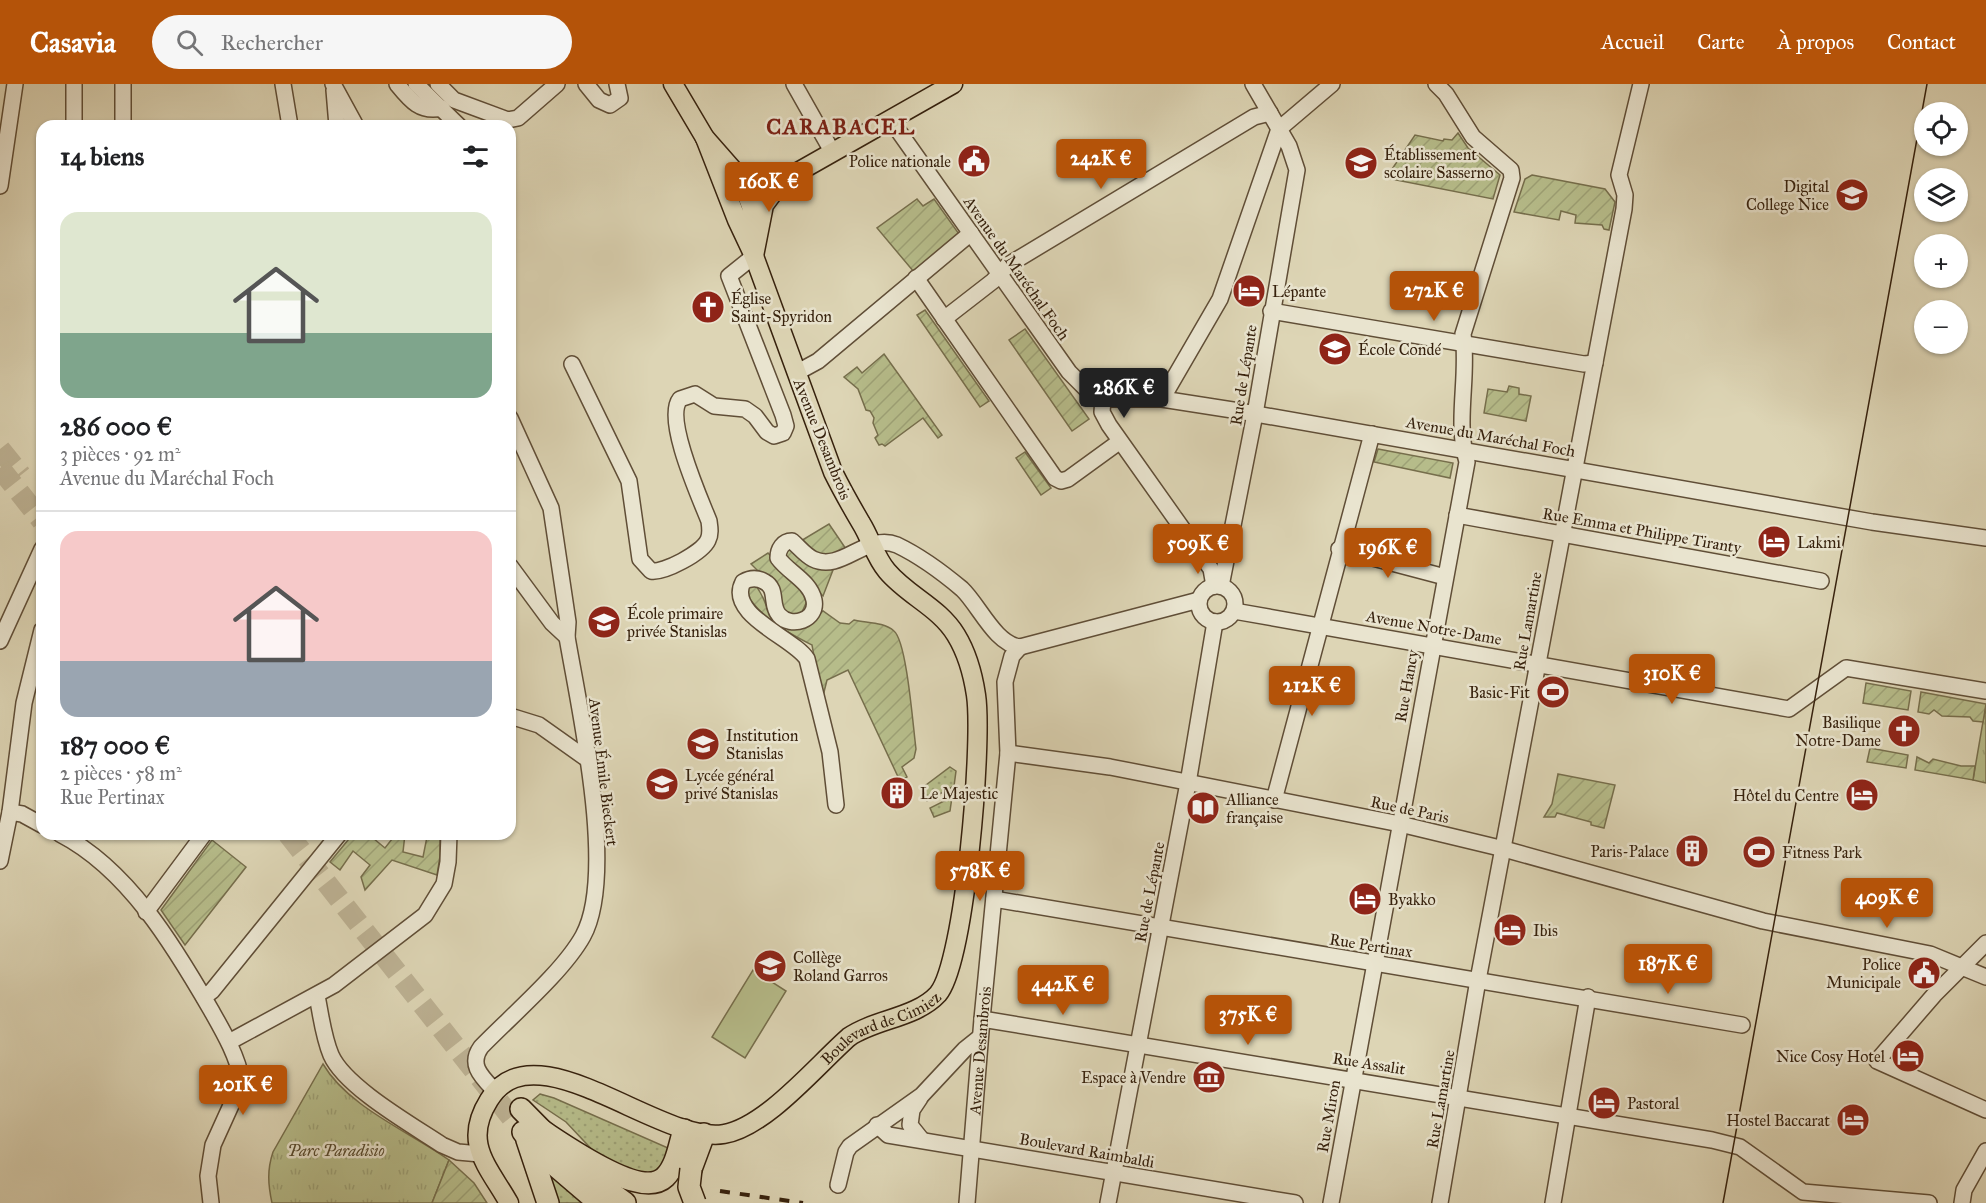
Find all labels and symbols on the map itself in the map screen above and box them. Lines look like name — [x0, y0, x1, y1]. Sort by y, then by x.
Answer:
district label: CARABACEL — [766, 113, 916, 140]
pin: 242K € — [1052, 139, 1150, 190]
public building icon: Police nationale — [956, 143, 992, 179]
place label: Établissement scolaire Sasserno — [1384, 143, 1493, 182]
school or university icon: Établissement scolaire Sasserno — [1343, 145, 1379, 181]
place label: Police nationale — [849, 152, 951, 171]
pin: 160K € — [720, 162, 818, 213]
place label: Digital College Nice — [1746, 177, 1830, 215]
school or university icon: Digital College Nice — [1834, 177, 1870, 213]
street label: Avenue du Maréchal Foch — [959, 192, 1074, 344]
pin: 272K € — [1385, 271, 1483, 322]
hotel icon: Lépante — [1231, 273, 1267, 309]
place label: Lépante — [1272, 282, 1327, 301]
place label: Église Saint-Spyridon — [731, 287, 832, 326]
church icon: Église Saint-Spyridon — [690, 289, 726, 325]
street label: Rue de Lépante — [1226, 323, 1261, 427]
school or university icon: École Condé — [1317, 331, 1353, 367]
place label: École Condé — [1358, 338, 1441, 359]
pin: 286K € — [1075, 368, 1173, 419]
street label: Avenue Desambrois — [789, 375, 856, 503]
street label: Avenue du Maréchal Foch — [1404, 412, 1577, 461]
street label: Rue Emma et Philippe Tiranty — [1541, 504, 1743, 557]
pin: 509K € — [1149, 524, 1247, 575]
hotel icon: Lakmi — [1756, 524, 1792, 560]
pin: 196K € — [1339, 528, 1437, 579]
place label: Lakmi — [1797, 533, 1841, 552]
street label: Rue Lamartine — [1509, 570, 1546, 672]
place label: École primaire privée Stanislas — [626, 602, 727, 641]
school or university icon: École primaire privée Stanislas — [586, 604, 622, 640]
street label: Avenue Notre-Dame — [1364, 606, 1503, 649]
street label: Rue Hancy — [1391, 648, 1422, 724]
pin: 310K € — [1623, 654, 1721, 705]
pin: 212K € — [1263, 666, 1361, 717]
sports icon: Basic-Fit — [1535, 674, 1571, 710]
place label: Basic-Fit — [1469, 683, 1530, 702]
street label: Avenue Émile Bieckert — [585, 696, 624, 848]
place label: Basilique Notre-Dame — [1795, 713, 1881, 750]
church icon: Basilique Notre-Dame — [1886, 713, 1922, 749]
school or university icon: Institution Stanislas — [685, 726, 721, 762]
place label: Institution Stanislas — [726, 726, 799, 763]
school or university icon: Lycée général privé Stanislas — [644, 766, 680, 802]
place label: Lycée général privé Stanislas — [684, 766, 778, 803]
building icon: Le Majestic — [879, 775, 915, 811]
hotel icon: Hôtel du Centre — [1844, 777, 1880, 813]
place label: Le Majestic — [920, 784, 999, 803]
place label: Hôtel du Centre — [1733, 786, 1839, 805]
library icon: Alliance française — [1185, 790, 1221, 826]
place label: Alliance française — [1225, 790, 1284, 827]
street label: Rue de Paris — [1369, 792, 1451, 827]
building icon: Paris-Palace — [1674, 833, 1710, 869]
sports icon: Fitness Park — [1741, 834, 1777, 870]
street label: Rue de Lépante — [1130, 840, 1169, 944]
place label: Paris-Palace — [1590, 842, 1669, 861]
place label: Fitness Park — [1782, 843, 1862, 862]
pin: 578K € — [931, 851, 1029, 902]
pin: 409K € — [1838, 878, 1936, 929]
hotel icon: Byakko — [1347, 881, 1383, 917]
place label: Byakko — [1388, 890, 1436, 909]
hotel icon: Ibis — [1492, 912, 1528, 948]
place label: Ibis — [1533, 921, 1558, 940]
street label: Rue Pertinax — [1328, 930, 1414, 961]
pin: 187K € — [1619, 944, 1717, 995]
school or university icon: Collège Roland Garros — [752, 948, 788, 984]
place label: Collège Roland Garros — [793, 948, 888, 985]
place label: Police Municipale — [1826, 955, 1901, 992]
public building icon: Police Municipale — [1906, 955, 1942, 991]
pin: 442K € — [1014, 965, 1112, 1016]
street label: Avenue Desambrois — [965, 985, 995, 1117]
street label: Boulevard de Cimiez — [817, 987, 945, 1069]
pin: 375K € — [1199, 995, 1297, 1046]
hotel icon: Nice Cosy Hotel — [1890, 1038, 1926, 1074]
place label: Nice Cosy Hotel — [1776, 1047, 1886, 1066]
street label: Rue Assalit — [1331, 1048, 1407, 1079]
street label: Rue Lamartine — [1422, 1048, 1459, 1150]
museum icon: Espace à Vendre — [1191, 1059, 1227, 1095]
pin: 201K € — [194, 1065, 292, 1116]
place label: Espace à Vendre — [1081, 1068, 1186, 1087]
street label: Rue Miron — [1313, 1078, 1344, 1154]
hotel icon: Pastoral — [1586, 1085, 1622, 1121]
place label: Pastoral — [1627, 1094, 1680, 1113]
hotel icon: Hostel Baccarat — [1835, 1102, 1871, 1138]
place label: Hostel Baccarat — [1726, 1111, 1830, 1130]
street label: Boulevard Raimbaldi — [1018, 1129, 1157, 1172]
park label: Parc Paradisio — [287, 1141, 385, 1160]

